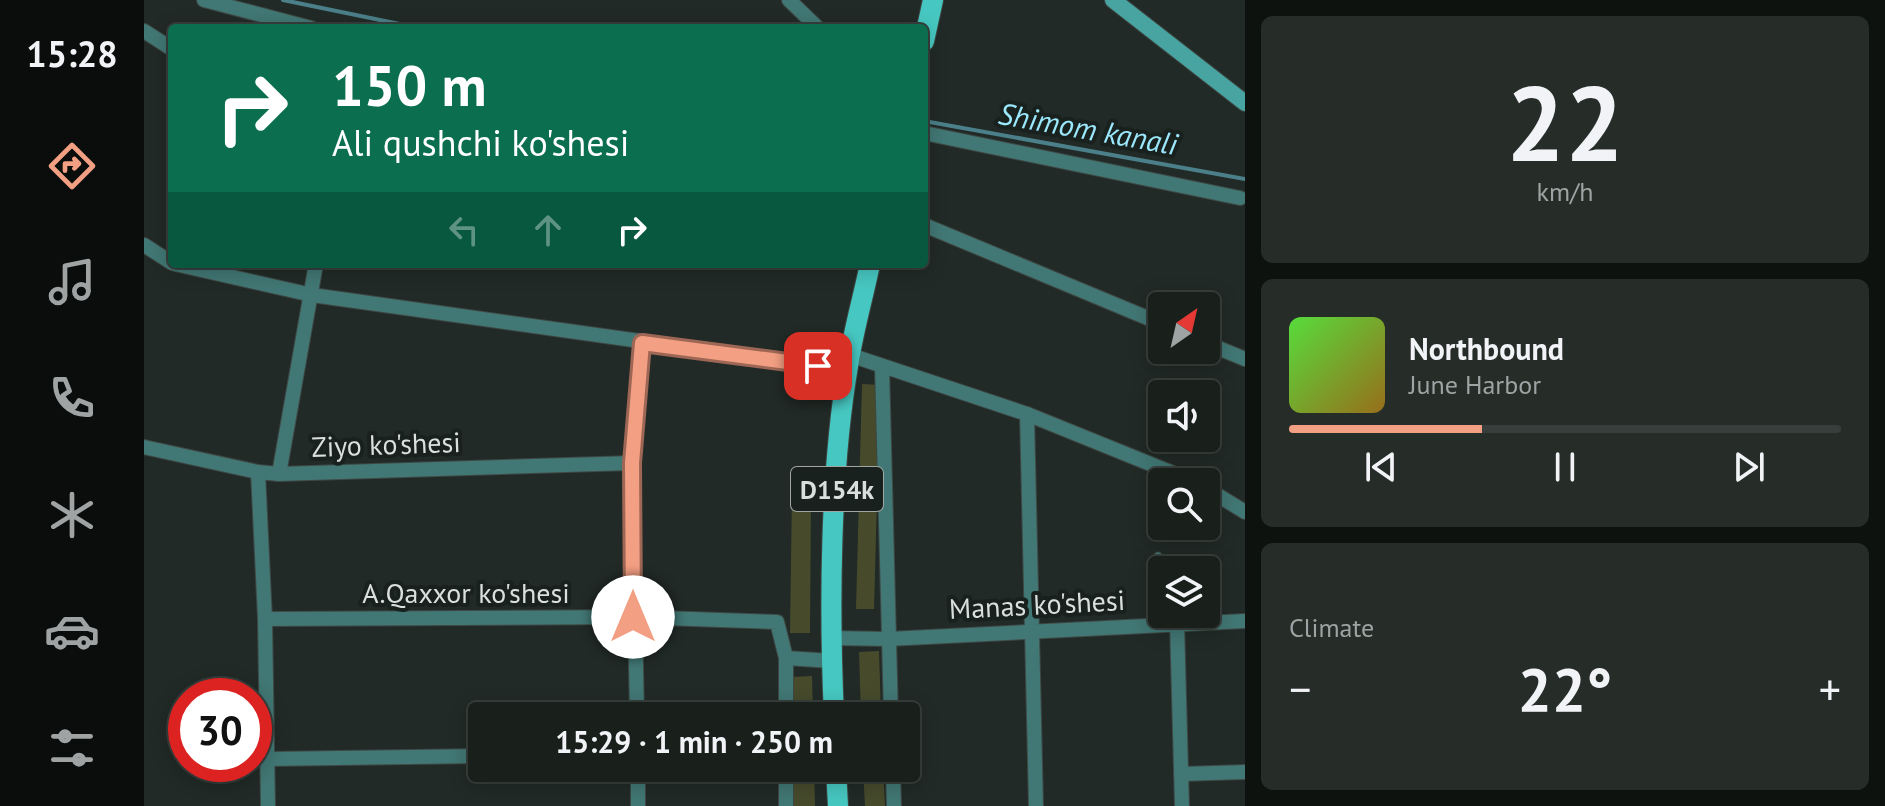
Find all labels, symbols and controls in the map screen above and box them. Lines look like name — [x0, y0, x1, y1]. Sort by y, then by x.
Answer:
text: 15:28 — [26, 30, 118, 77]
text: 150 m — [332, 49, 487, 121]
text: 22 — [1506, 55, 1624, 190]
icon: right — [200, 56, 304, 160]
water label: Shimom kanali — [995, 93, 1182, 163]
text: Ali qushchi ko'shesi — [332, 119, 629, 166]
icon: directions — [44, 138, 100, 194]
text: km/h — [1537, 175, 1594, 208]
icon: left — [442, 208, 486, 252]
icon: ahead — [526, 208, 570, 252]
icon: right — [610, 208, 654, 252]
icon: music — [44, 254, 100, 310]
north arrow — [1148, 292, 1220, 364]
map controls — [1148, 292, 1220, 628]
text: Northbound — [1409, 329, 1564, 368]
pin — [784, 332, 852, 400]
icon: arrive — [796, 344, 840, 388]
text: June Harbor — [1409, 368, 1541, 401]
icon: phone — [44, 370, 100, 426]
button: sound — [1148, 380, 1220, 452]
street label: Ziyo ko'shesi — [311, 423, 461, 465]
icon: previous — [1359, 445, 1403, 489]
icon: pause — [1543, 445, 1587, 489]
icon: next — [1727, 445, 1771, 489]
road number: D154k — [791, 467, 883, 511]
button: search — [1148, 468, 1220, 540]
icon: climate — [44, 487, 100, 543]
button: layers — [1148, 556, 1220, 628]
street label: A.Qaxxor ko'shesi — [362, 574, 570, 611]
position arrow — [591, 575, 675, 659]
street label: Manas ko'shesi — [948, 581, 1126, 627]
icon: car — [44, 603, 100, 659]
text: Climate — [1289, 611, 1374, 644]
text: 22° — [1518, 650, 1612, 728]
text: − — [1289, 660, 1311, 717]
text: + — [1819, 660, 1841, 717]
speed limit sign: 30 — [168, 678, 272, 782]
icon: filters — [44, 720, 100, 776]
text: 15:29 · 1 min · 250 m — [555, 722, 833, 761]

